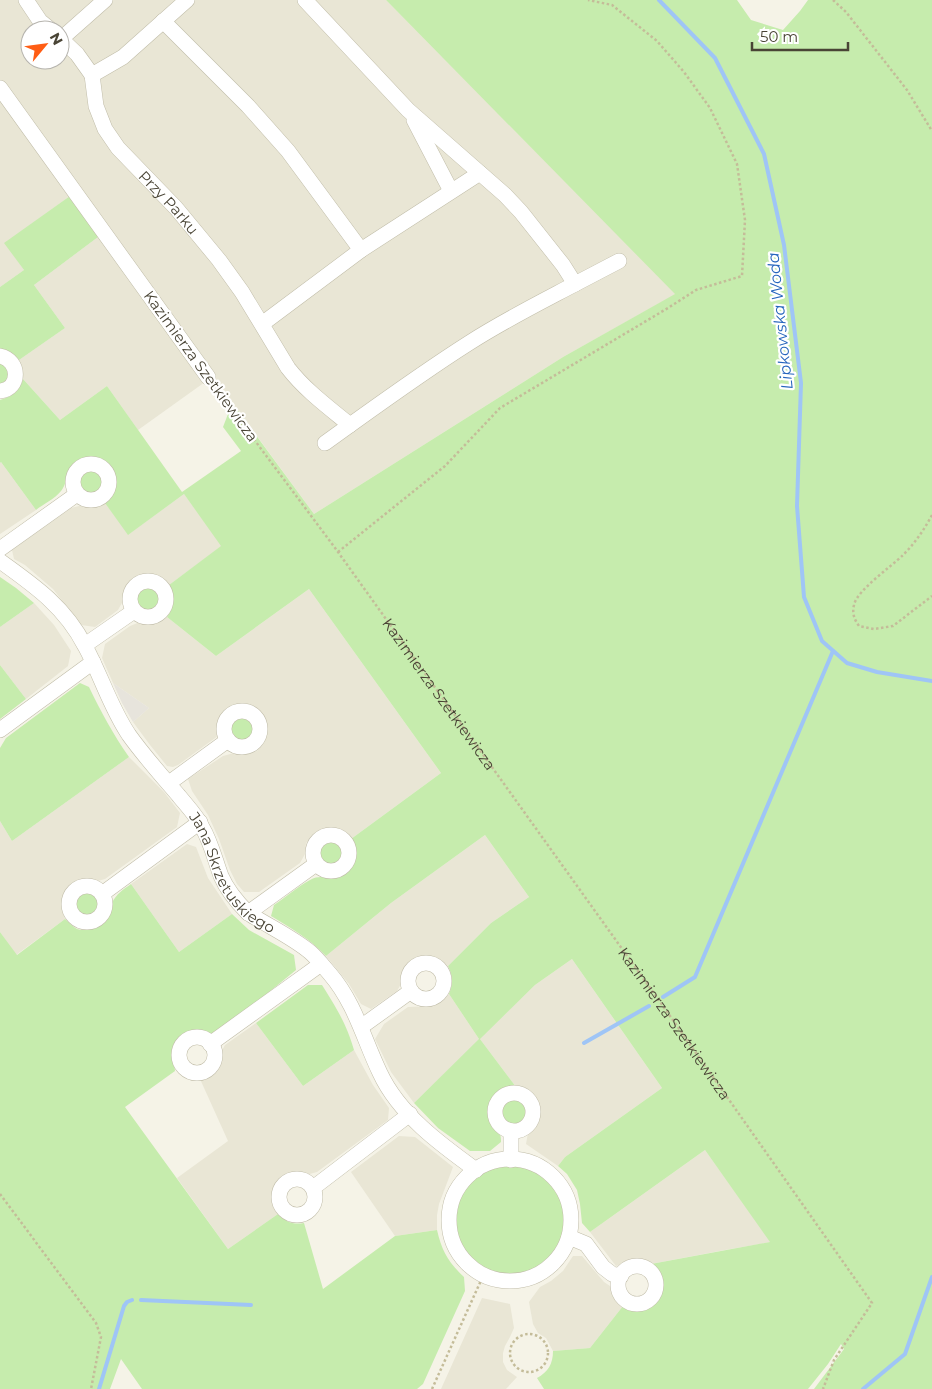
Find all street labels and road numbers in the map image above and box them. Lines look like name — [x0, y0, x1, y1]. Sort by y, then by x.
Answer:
street label: Przy Parku — [135, 166, 203, 238]
street label: Kazimierza Szetkiewicza — [140, 287, 262, 445]
street label: Kazimierza Szetkiewicza — [379, 614, 500, 773]
street label: Jana Skrzetuskiego — [185, 807, 279, 937]
street label: Kazimierza Szetkiewicza — [614, 943, 735, 1103]

